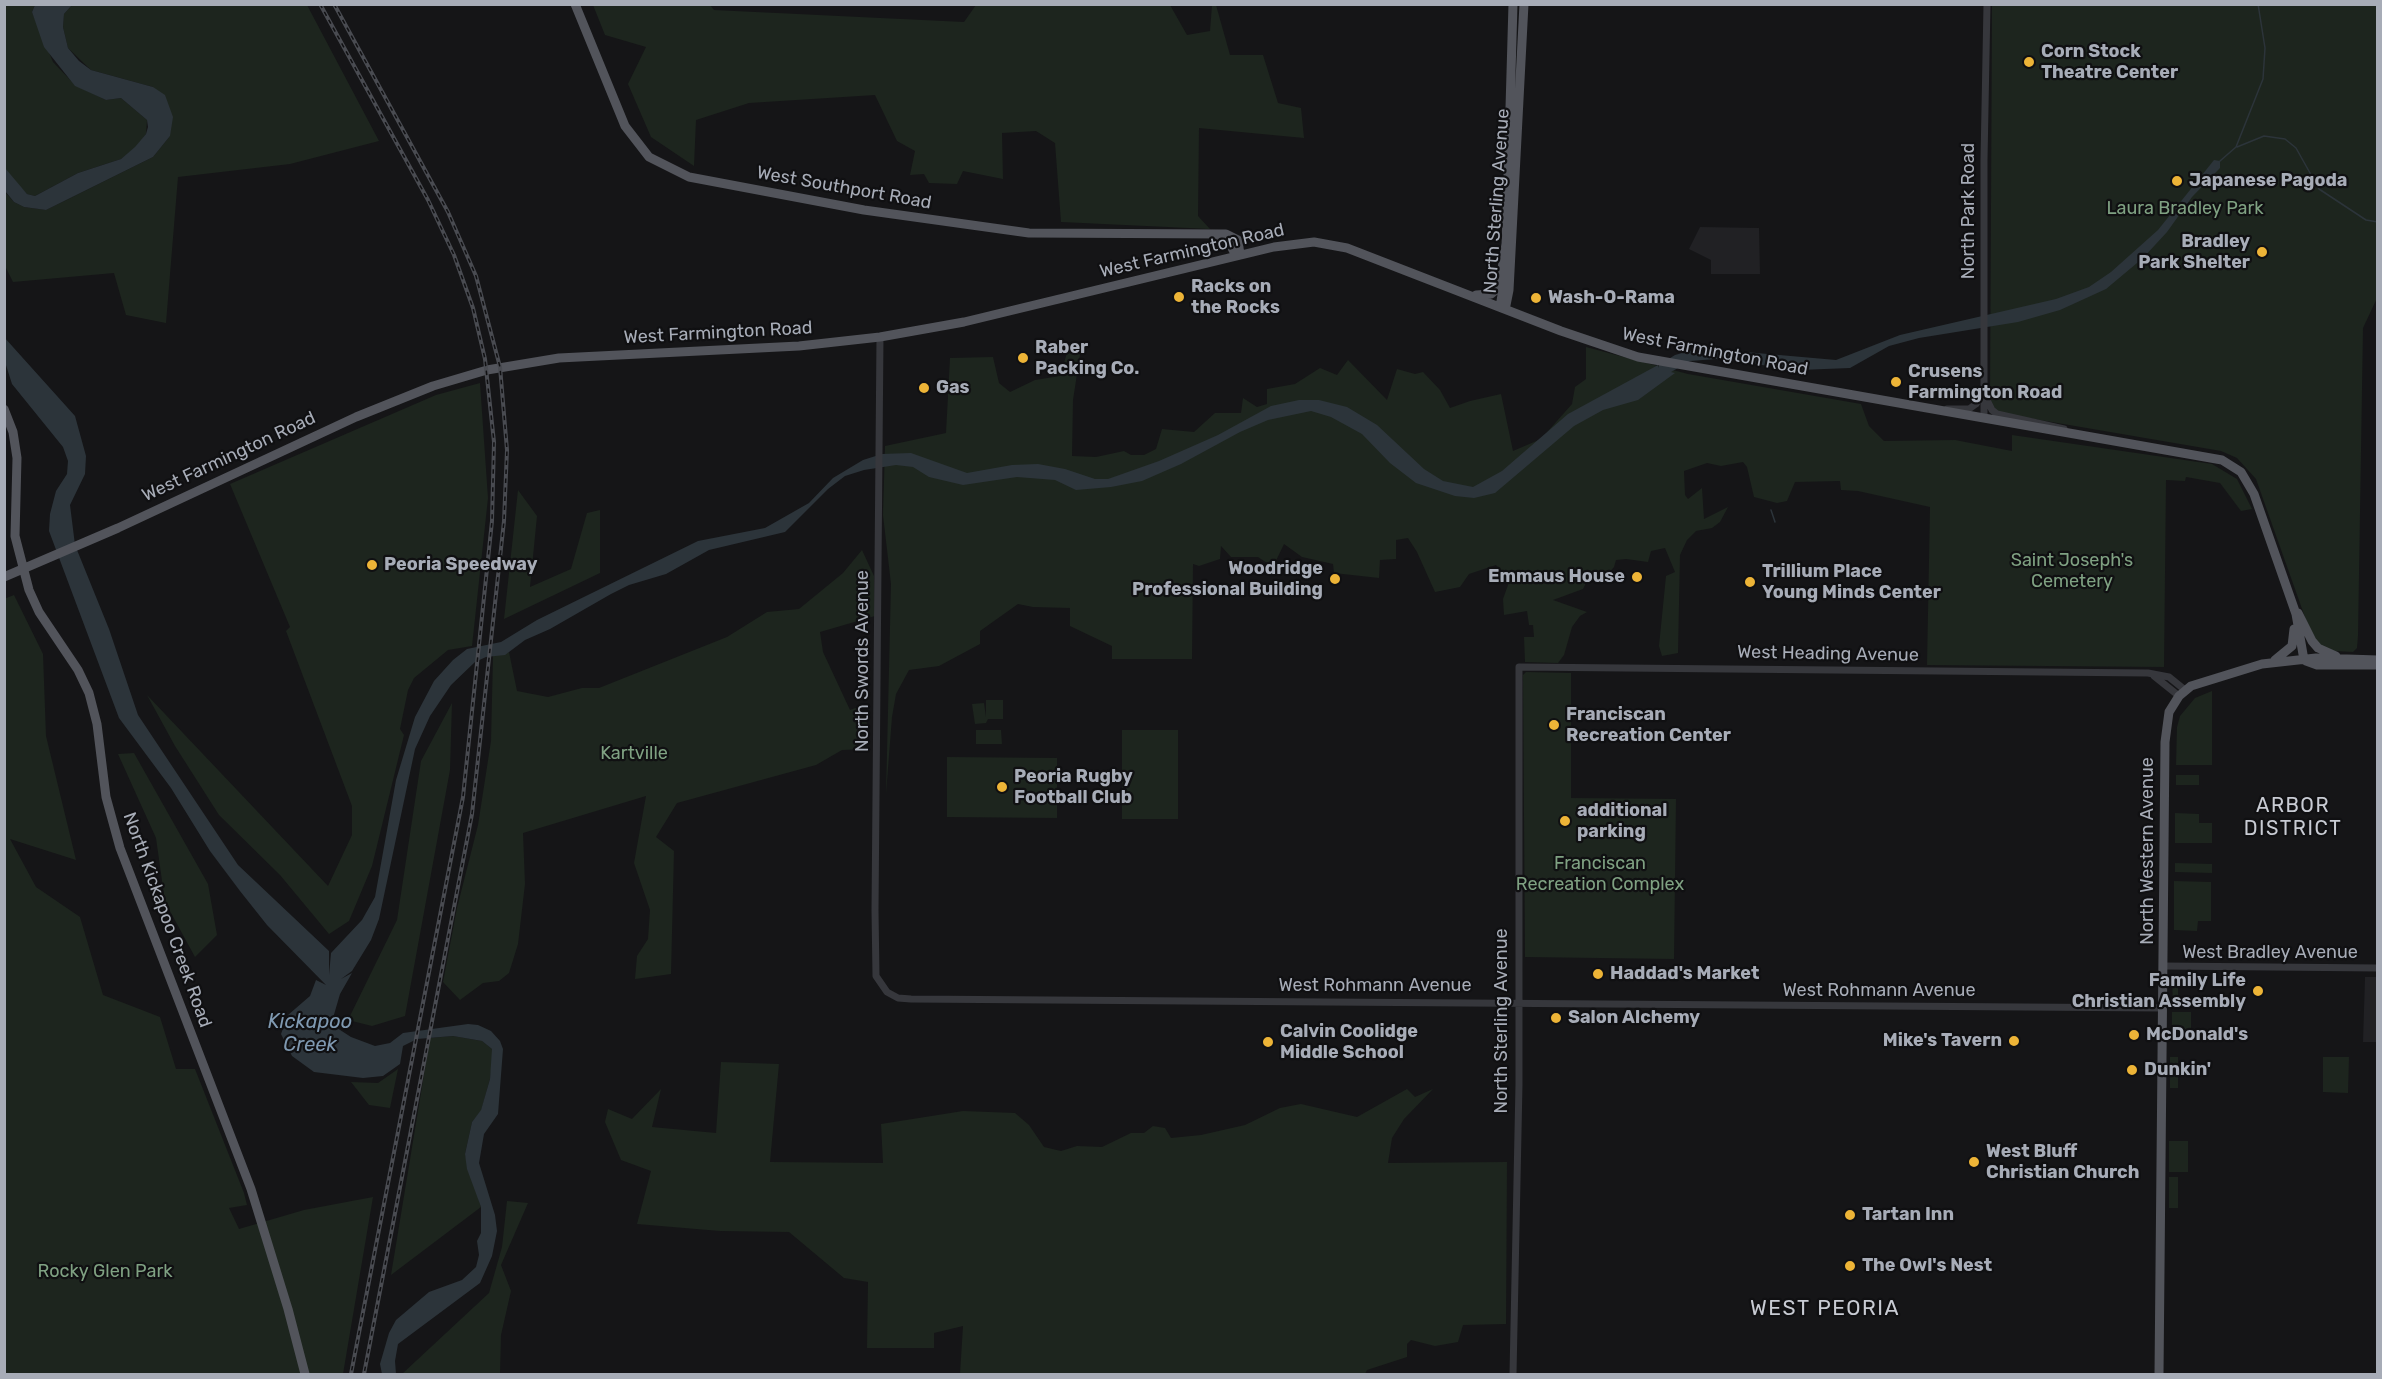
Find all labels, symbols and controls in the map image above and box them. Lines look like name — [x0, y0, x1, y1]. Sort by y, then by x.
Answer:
place label: Corn Stock Theatre Center — [2041, 41, 2178, 84]
marker: Corn Stock Theatre Center — [2022, 55, 2036, 69]
street label: North Sterling Avenue — [1480, 108, 1514, 294]
street label: North Park Road — [1958, 143, 1980, 279]
street label: West Southport Road — [755, 162, 933, 214]
place label: Japanese Pagoda — [2189, 170, 2347, 192]
marker: Japanese Pagoda — [2170, 174, 2184, 188]
park label: Laura Bradley Park — [2106, 198, 2264, 220]
street label: West Farmington Road — [1098, 219, 1286, 283]
place label: Bradley Park Shelter — [2138, 231, 2250, 274]
marker: Bradley Park Shelter — [2255, 245, 2269, 259]
place label: Racks on the Rocks — [1191, 276, 1280, 318]
place label: Wash-O-Rama — [1548, 287, 1675, 309]
marker: Racks on the Rocks — [1172, 290, 1186, 304]
marker: Wash-O-Rama — [1529, 291, 1543, 305]
street label: West Farmington Road — [623, 317, 813, 349]
street label: West Farmington Road — [1620, 323, 1810, 381]
place label: Raber Packing Co. — [1035, 337, 1139, 380]
marker: Raber Packing Co. — [1016, 351, 1030, 365]
place label: Crusens Farmington Road — [1908, 361, 2062, 404]
marker: Crusens Farmington Road — [1889, 375, 1903, 389]
place label: Gas — [936, 377, 970, 399]
marker: Gas — [917, 381, 931, 395]
street label: West Farmington Road — [139, 407, 319, 507]
park label: Saint Joseph's Cemetery — [2011, 550, 2133, 592]
place label: Peoria Speedway — [384, 554, 537, 576]
marker: Peoria Speedway — [365, 558, 379, 572]
place label: Woodridge Professional Building — [1132, 558, 1323, 600]
place label: Trillium Place Young Minds Center — [1762, 561, 1941, 604]
place label: Emmaus House — [1488, 566, 1625, 588]
street label: North Swords Avenue — [852, 570, 874, 752]
marker: Emmaus House — [1630, 570, 1644, 584]
marker: Woodridge Professional Building — [1328, 572, 1342, 586]
marker: Trillium Place Young Minds Center — [1743, 575, 1757, 589]
street label: West Heading Avenue — [1737, 642, 1919, 666]
place label: Franciscan Recreation Center — [1566, 704, 1731, 746]
marker: Franciscan Recreation Center — [1547, 718, 1561, 732]
park label: Kartville — [600, 743, 668, 765]
street label: North Western Avenue — [2137, 757, 2159, 945]
place label: Peoria Rugby Football Club — [1014, 766, 1133, 808]
marker: Peoria Rugby Football Club — [995, 780, 1009, 794]
district label: ARBOR DISTRICT — [2244, 794, 2342, 841]
place label: additional parking — [1577, 800, 1667, 842]
street label: North Kickapoo Creek Road — [118, 810, 216, 1030]
marker: additional parking — [1558, 814, 1572, 828]
park label: Franciscan Recreation Complex — [1516, 853, 1684, 896]
street label: North Sterling Avenue — [1491, 928, 1513, 1114]
street label: West Bradley Avenue — [2182, 942, 2358, 964]
place label: Haddad's Market — [1610, 963, 1759, 985]
marker: Haddad's Market — [1591, 967, 1605, 981]
place label: Family Life Christian Assembly — [2072, 970, 2246, 1012]
street label: West Rohmann Avenue — [1279, 975, 1471, 997]
street label: West Rohmann Avenue — [1783, 980, 1975, 1002]
marker: Family Life Christian Assembly — [2251, 984, 2265, 998]
place label: Salon Alchemy — [1568, 1007, 1700, 1029]
water label: Kickapoo Creek — [268, 1010, 352, 1057]
marker: Salon Alchemy — [1549, 1011, 1563, 1025]
place label: Calvin Coolidge Middle School — [1280, 1021, 1418, 1064]
place label: McDonald's — [2146, 1024, 2248, 1046]
marker: McDonald's — [2127, 1028, 2141, 1042]
place label: Mike's Tavern — [1883, 1030, 2002, 1052]
marker: Mike's Tavern — [2007, 1034, 2021, 1048]
marker: Calvin Coolidge Middle School — [1261, 1035, 1275, 1049]
place label: Dunkin' — [2144, 1059, 2211, 1081]
marker: Dunkin' — [2125, 1063, 2139, 1077]
place label: West Bluff Christian Church — [1986, 1141, 2139, 1184]
marker: West Bluff Christian Church — [1967, 1155, 1981, 1169]
place label: Tartan Inn — [1862, 1204, 1954, 1226]
marker: Tartan Inn — [1843, 1208, 1857, 1222]
place label: The Owl's Nest — [1862, 1255, 1992, 1277]
marker: The Owl's Nest — [1843, 1259, 1857, 1273]
park label: Rocky Glen Park — [37, 1261, 173, 1283]
district label: WEST PEORIA — [1750, 1296, 1900, 1322]

